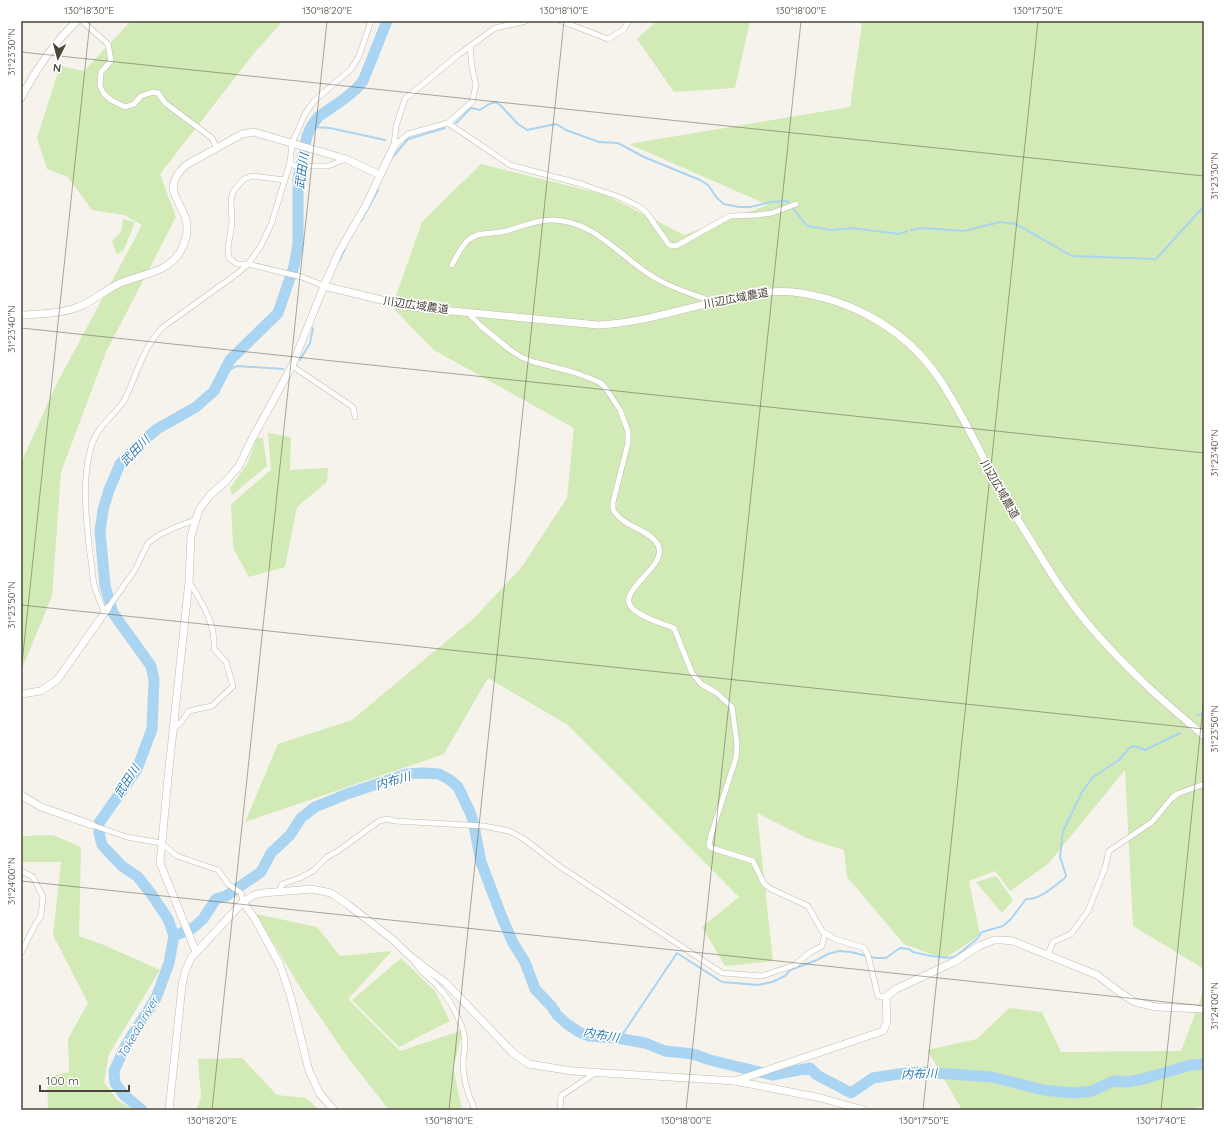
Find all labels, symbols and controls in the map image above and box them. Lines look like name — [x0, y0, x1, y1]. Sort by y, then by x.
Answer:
text: 130°18'30"E — [64, 4, 114, 17]
text: 130°18'20"E — [302, 4, 352, 17]
text: 130°18'10"E — [540, 4, 589, 17]
text: 130°18'00"E — [776, 4, 827, 17]
text: 130°17'50"E — [1013, 4, 1063, 17]
text: 31°23'30"N — [5, 28, 18, 76]
north arrow — [38, 38, 78, 78]
text: N — [52, 61, 62, 75]
water label: 武田川 — [292, 150, 312, 190]
text: 31°23'30"N — [1208, 152, 1221, 200]
street label: 川辺広域農道 — [702, 285, 770, 311]
street label: 川辺広域農道 — [382, 293, 450, 317]
text: 31°23'40"N — [5, 305, 18, 353]
text: 31°23'40"N — [1208, 429, 1221, 477]
water label: 武田川 — [117, 431, 154, 469]
street label: 川辺広域農道 — [977, 457, 1023, 521]
text: 31°23'50"N — [5, 581, 18, 629]
text: 31°23'50"N — [1208, 705, 1221, 753]
water label: 武田川 — [110, 760, 144, 800]
water label: 内布川 — [373, 768, 414, 793]
text: 31°24'00"N — [5, 857, 18, 905]
text: 31°24'00"N — [1208, 982, 1221, 1030]
water label: Takeda river — [114, 993, 162, 1061]
water label: 内布川 — [582, 1024, 622, 1045]
water label: 内布川 — [901, 1065, 939, 1082]
scale bar — [40, 1067, 129, 1093]
text: 100 m — [46, 1073, 79, 1088]
text: 130°18'20"E — [187, 1114, 237, 1127]
text: 130°18'10"E — [425, 1114, 474, 1127]
text: 130°18'00"E — [661, 1114, 712, 1127]
text: 130°17'50"E — [899, 1114, 949, 1127]
text: 130°17'40"E — [1136, 1114, 1186, 1127]

